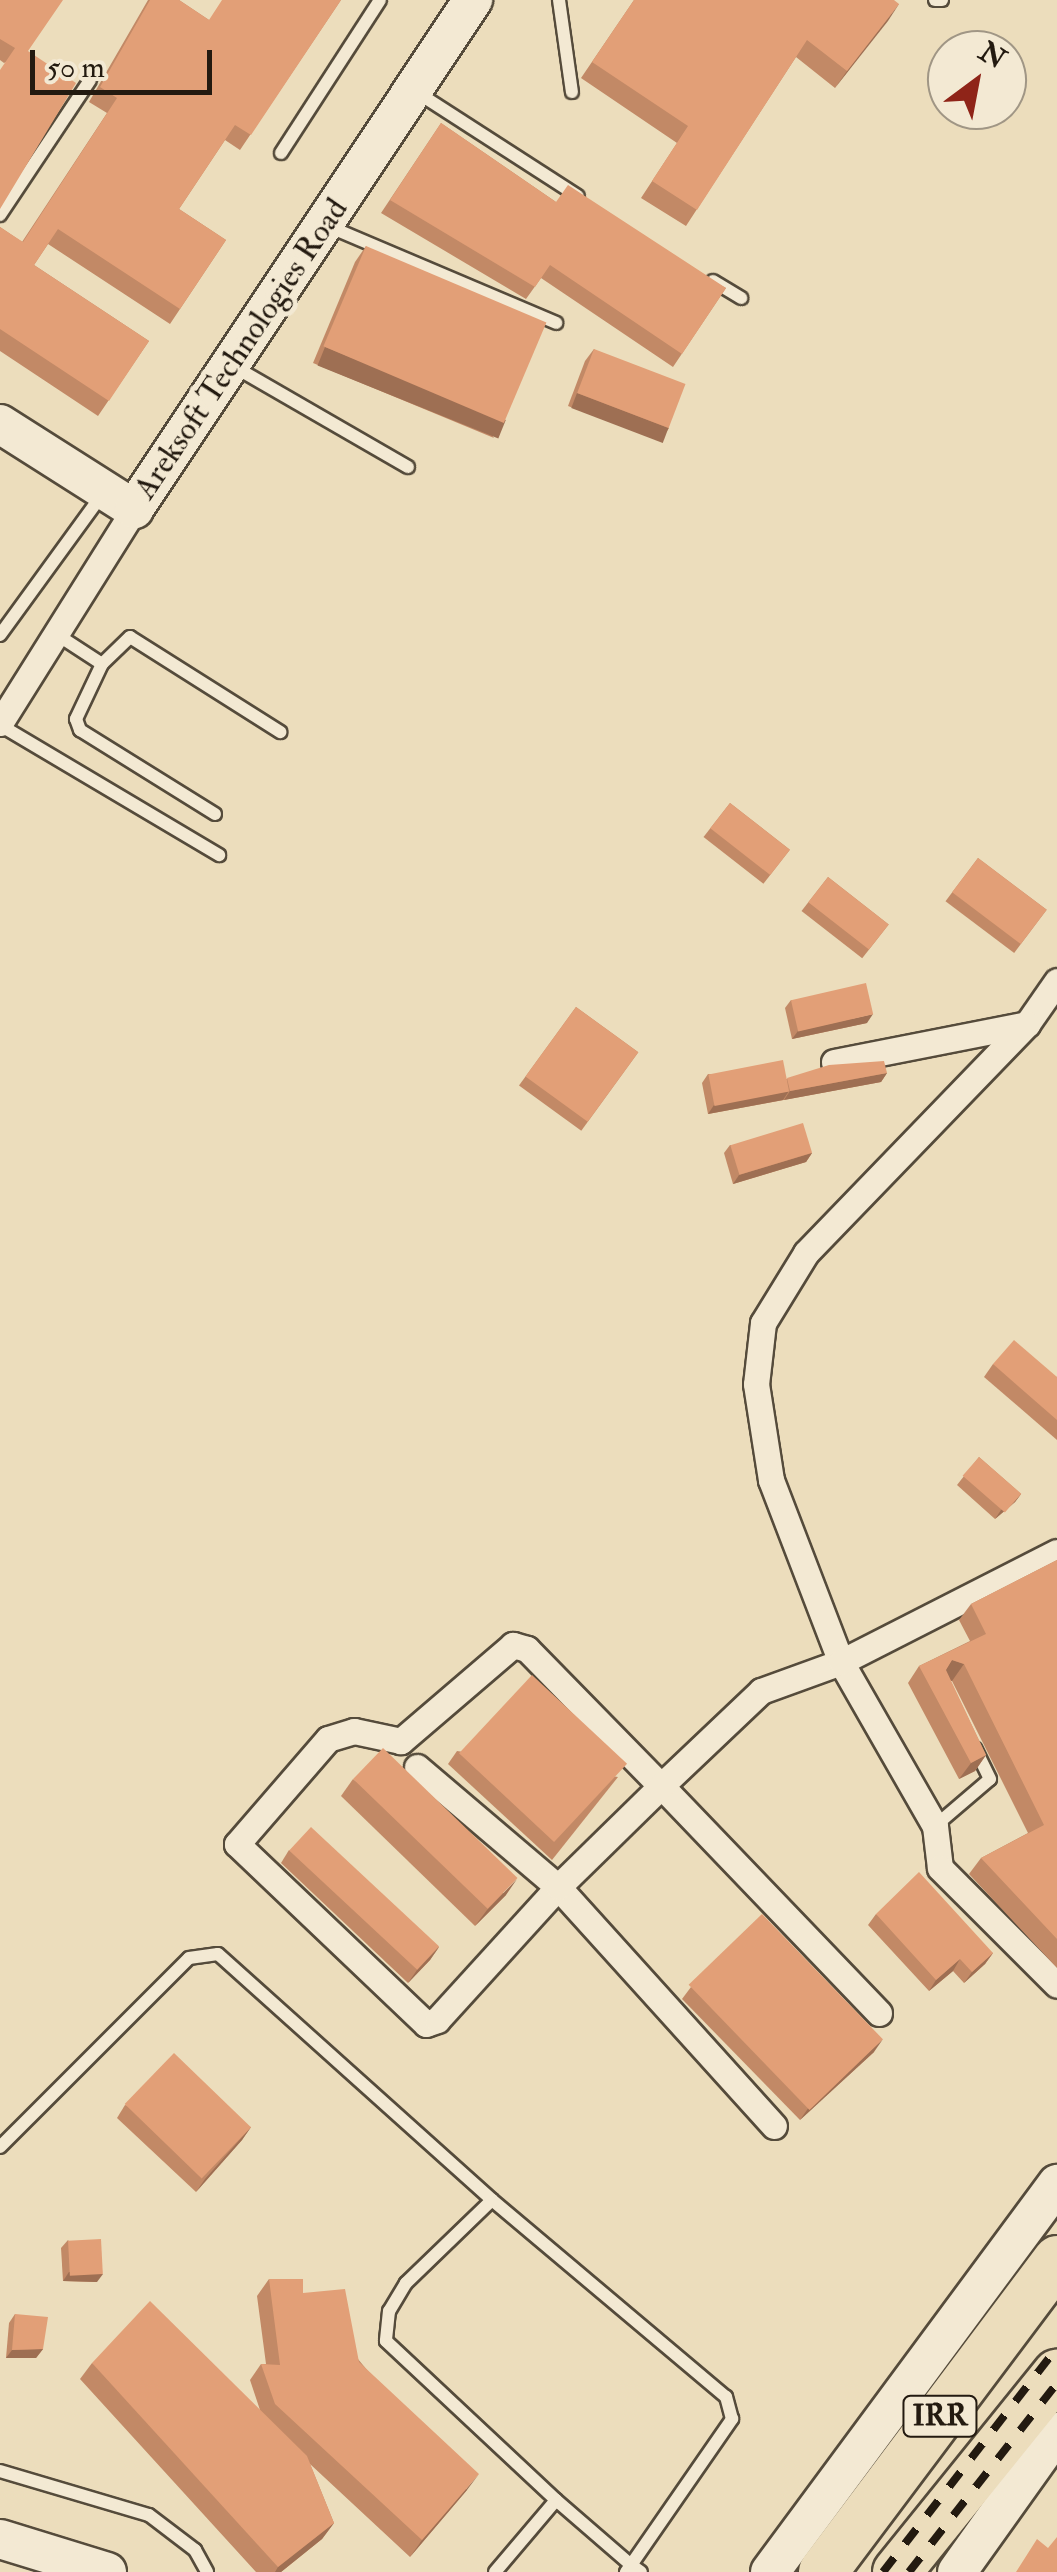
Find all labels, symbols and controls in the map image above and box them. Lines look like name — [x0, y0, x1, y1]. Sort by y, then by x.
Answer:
scale bar — [35, 30, 218, 92]
north arrow — [927, 30, 1027, 130]
text: N — [972, 34, 1012, 77]
text: 50 m — [47, 49, 105, 86]
street label: Areksoft Technologies Road — [126, 191, 356, 507]
road number: IRR — [900, 2391, 980, 2441]

